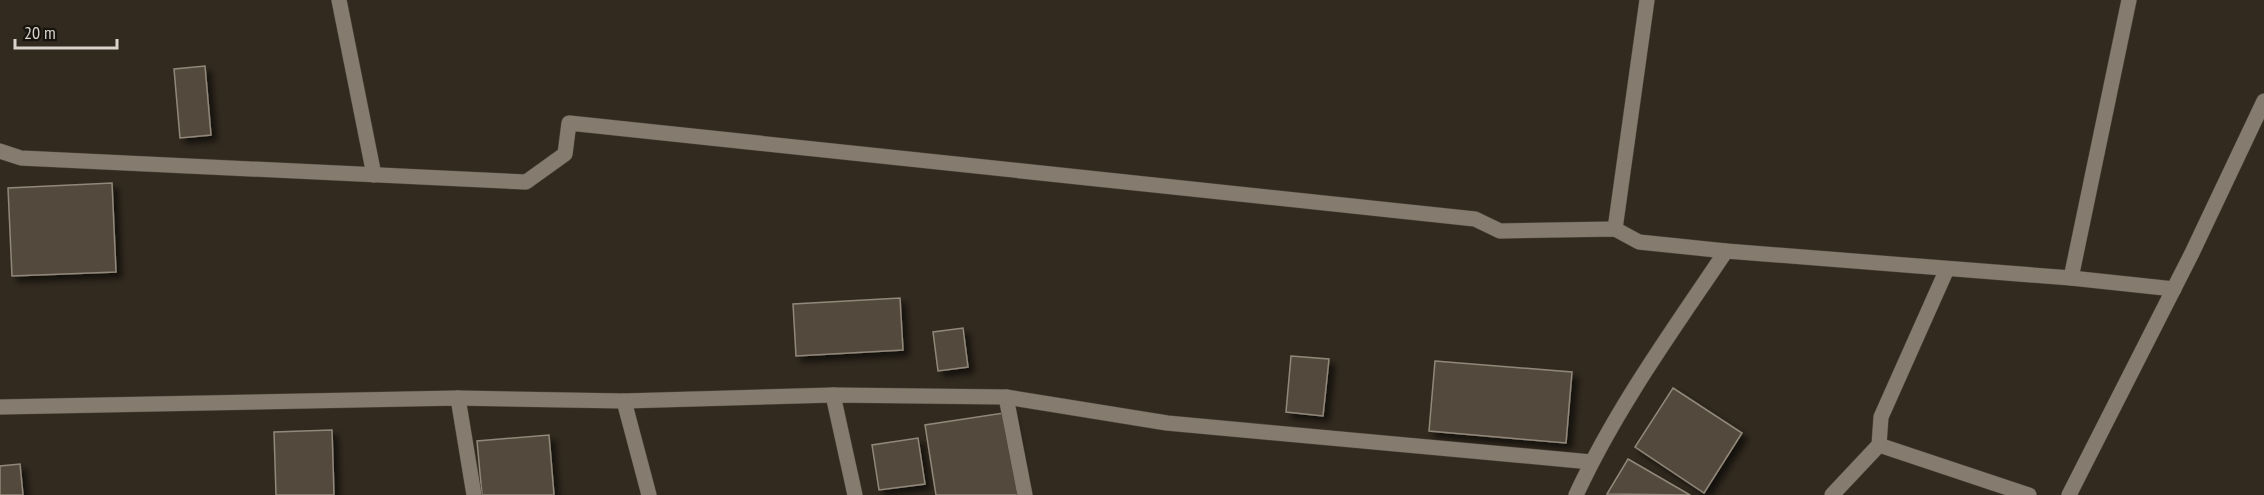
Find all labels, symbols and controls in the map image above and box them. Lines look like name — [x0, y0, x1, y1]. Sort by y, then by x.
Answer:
scale bar — [15, 12, 117, 50]
text: 20 m — [24, 21, 56, 44]

